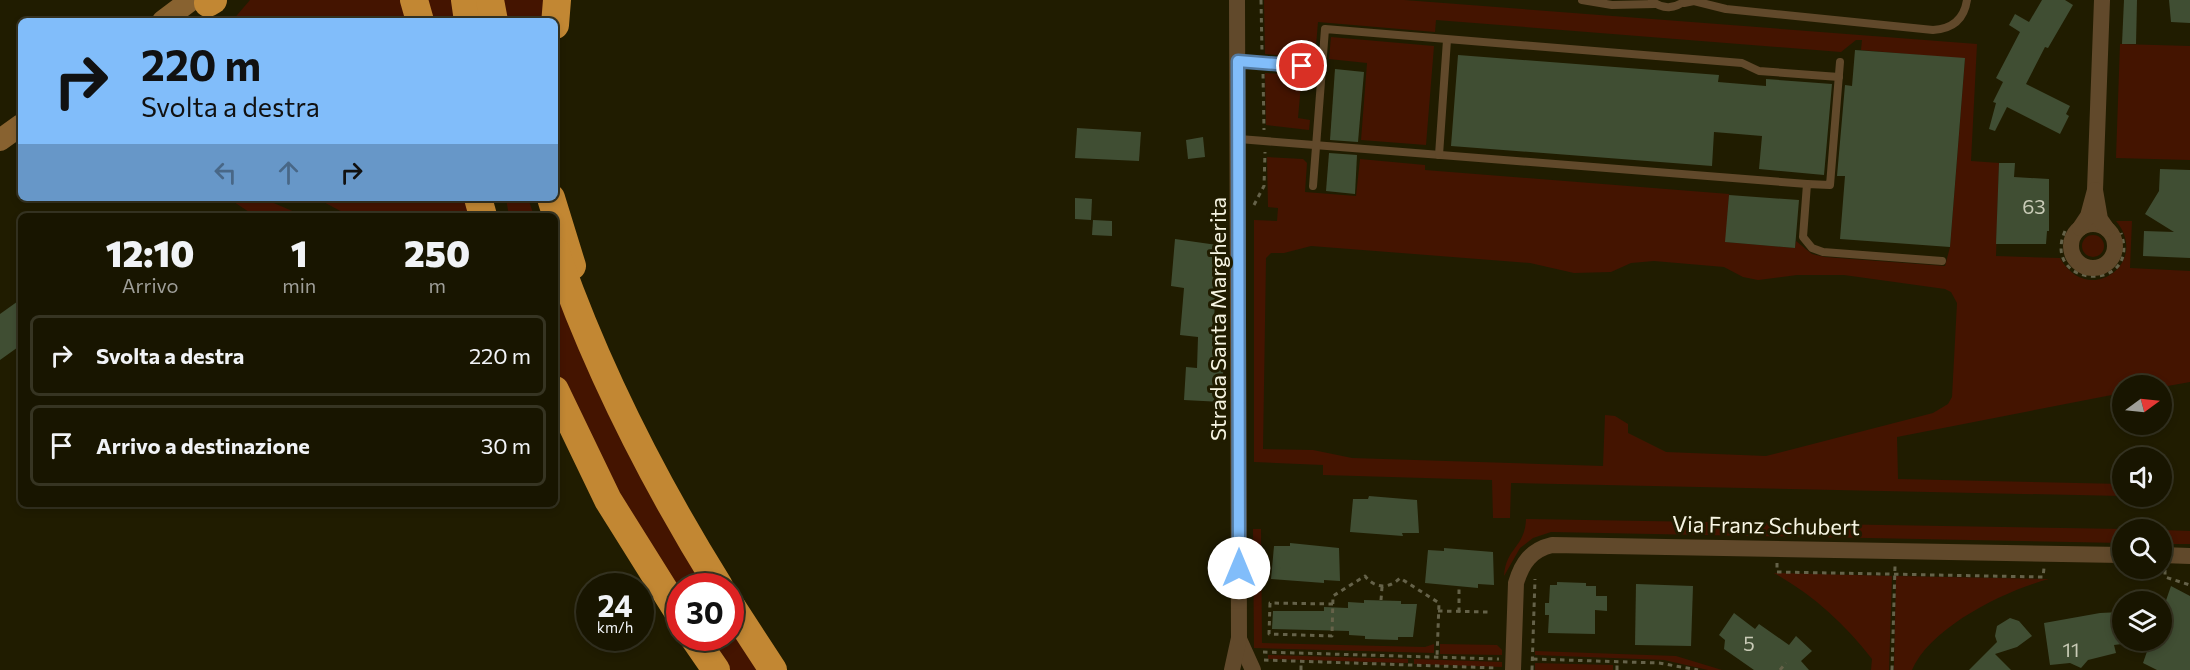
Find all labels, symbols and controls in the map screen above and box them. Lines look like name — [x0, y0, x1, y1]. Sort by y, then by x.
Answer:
text: 220 m — [141, 38, 261, 90]
pin — [1276, 40, 1327, 91]
icon: right — [42, 42, 120, 120]
icon: arrive — [1285, 49, 1318, 82]
text: Svolta a destra — [141, 90, 320, 123]
icon: left — [209, 156, 242, 189]
icon: ahead — [272, 156, 305, 189]
icon: right — [335, 156, 368, 189]
house number: 63 — [2022, 194, 2046, 218]
street label: Strada Santa Margherita — [1204, 197, 1231, 441]
text: 12:10 — [106, 230, 194, 274]
text: 1 — [291, 230, 308, 274]
text: 250 — [404, 230, 470, 274]
text: Arrivo — [122, 273, 178, 297]
text: min — [282, 273, 316, 297]
text: m — [428, 273, 446, 297]
icon: right — [45, 339, 78, 372]
text: Svolta a destra — [96, 342, 244, 369]
text: 220 m — [469, 342, 531, 369]
north arrow — [2112, 375, 2172, 435]
map controls — [2112, 375, 2172, 651]
icon: arrive — [45, 429, 78, 462]
text: Arrivo a destinazione — [96, 432, 310, 459]
text: 30 m — [481, 432, 531, 459]
button: sound — [2112, 447, 2172, 507]
street label: Via Franz Schubert — [1672, 510, 1860, 540]
button: search — [2112, 519, 2172, 579]
position arrow — [1207, 536, 1271, 600]
speed limit sign: 30 — [666, 573, 744, 651]
text: 24 — [597, 586, 633, 623]
button: layers — [2112, 591, 2172, 651]
text: km/h — [597, 618, 633, 636]
house number: 5 — [1743, 631, 1755, 655]
house number: 11 — [2062, 637, 2080, 661]

